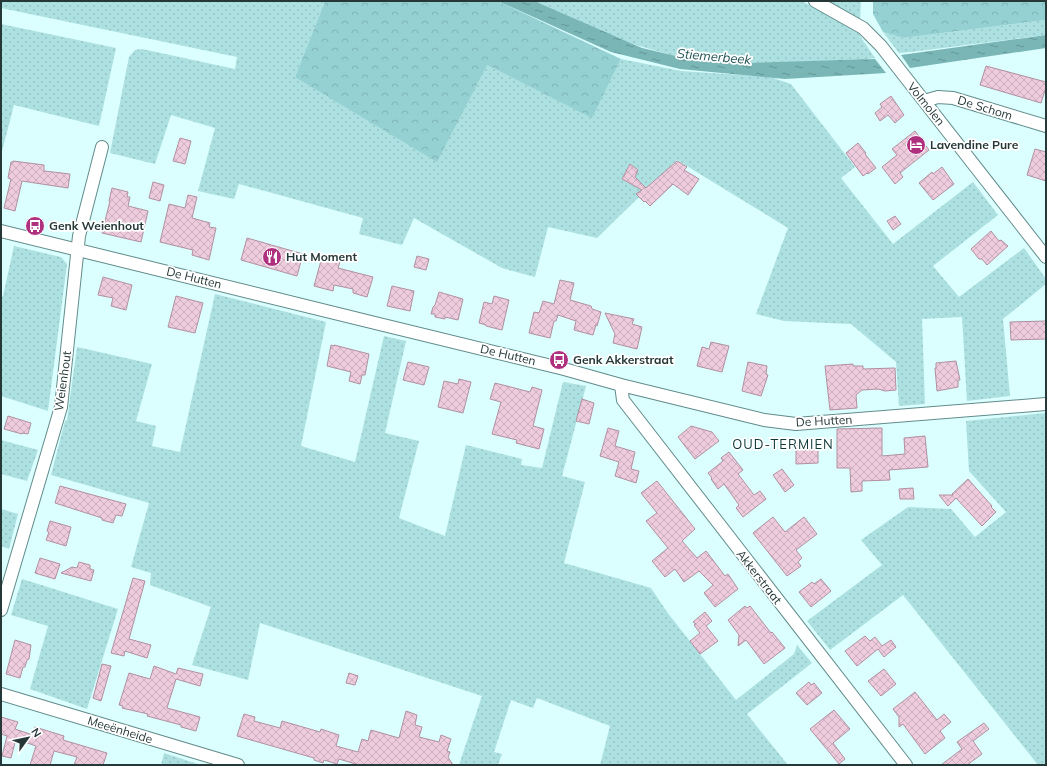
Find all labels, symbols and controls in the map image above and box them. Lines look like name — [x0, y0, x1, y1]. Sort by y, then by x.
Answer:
water label: Stiemerbeek — [676, 45, 752, 67]
street label: Volmolen — [904, 79, 948, 128]
street label: De Schom — [956, 92, 1014, 123]
hotel icon: Lavendine Pure — [905, 134, 927, 156]
place label: Lavendine Pure — [930, 137, 1019, 152]
bus stop icon: Genk Weienhout — [24, 215, 46, 237]
place label: Genk Weienhout — [49, 218, 144, 233]
restaurant icon: Hut Moment — [261, 246, 283, 268]
place label: Hut Moment — [286, 249, 357, 264]
street label: De Hutten — [165, 263, 223, 292]
street label: De Hutten — [479, 341, 537, 368]
bus stop icon: Genk Akkerstraat — [548, 349, 570, 371]
street label: Weienhout — [51, 350, 74, 412]
place label: Genk Akkerstraat — [573, 352, 674, 367]
street label: De Hutten — [795, 412, 853, 429]
district label: OUD-TERMIEN — [732, 436, 834, 452]
street label: Akkerstraat — [734, 547, 785, 607]
street label: Meeënheide — [86, 713, 154, 746]
north arrow — [8, 718, 48, 758]
text: N — [28, 725, 45, 740]

